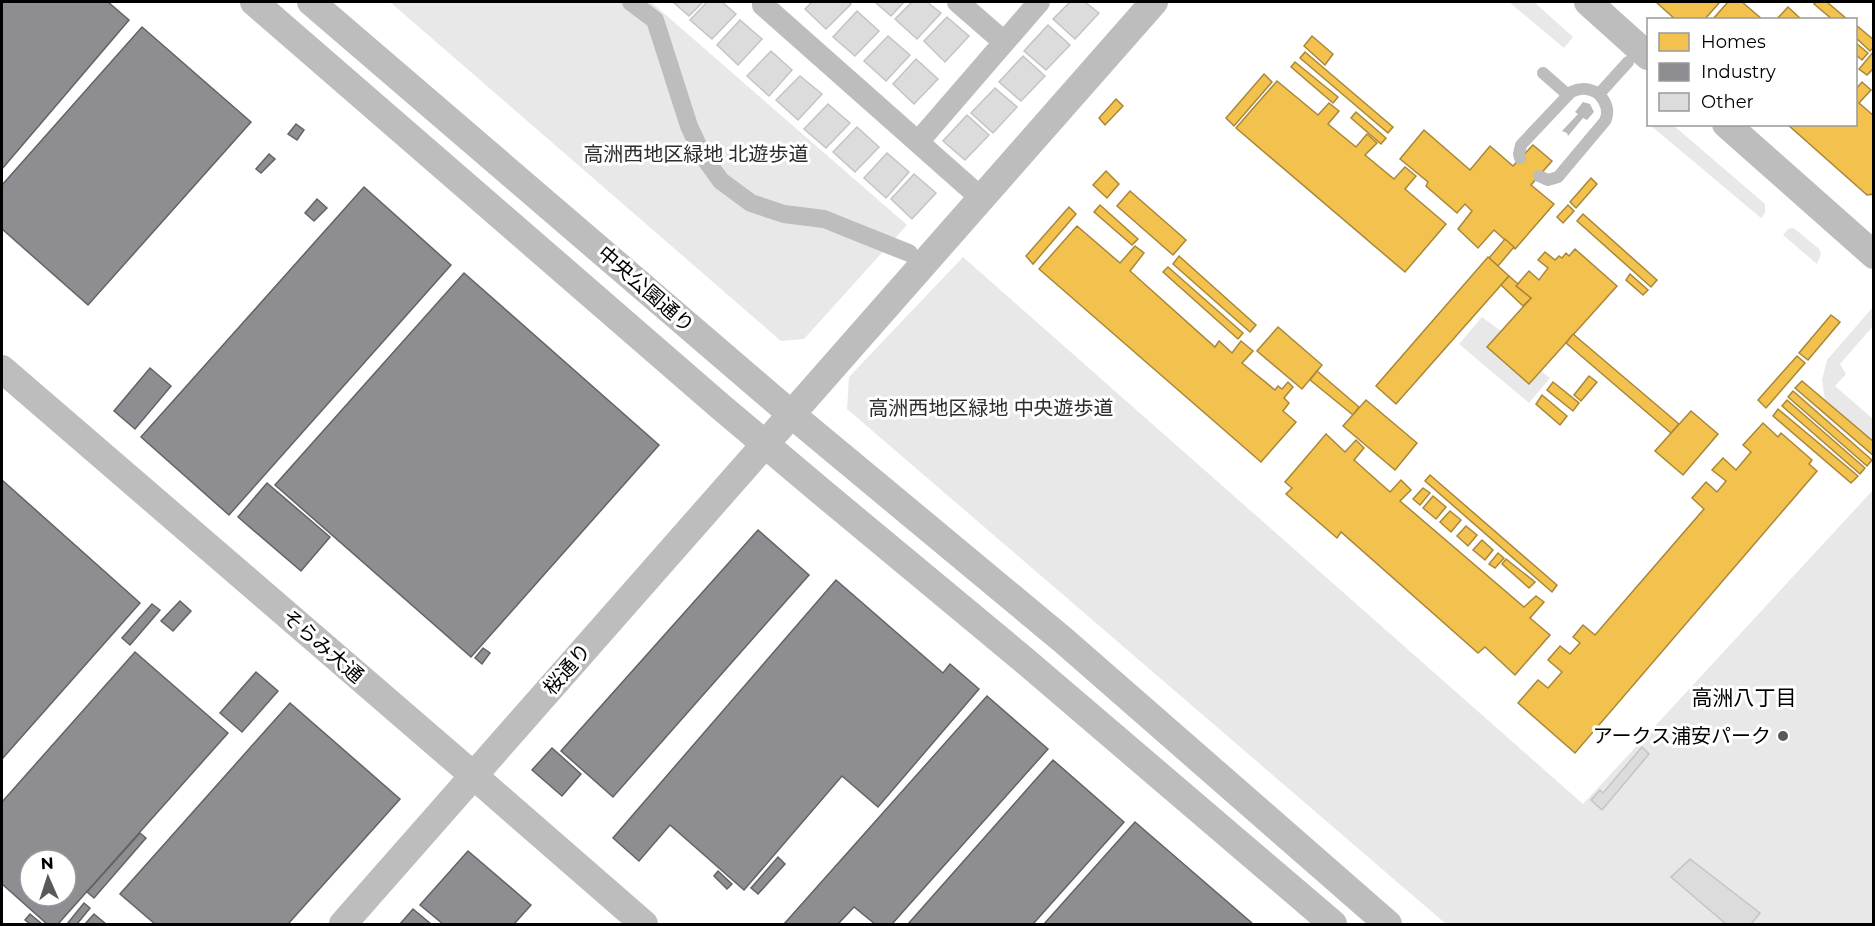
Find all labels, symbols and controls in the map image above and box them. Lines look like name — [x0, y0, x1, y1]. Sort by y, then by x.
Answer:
legend — [1647, 18, 1857, 126]
text: Homes — [1701, 31, 1766, 53]
text: Industry — [1701, 61, 1776, 83]
text: Other — [1701, 91, 1754, 113]
park label: 高洲西地区緑地 北遊歩道 — [583, 142, 809, 166]
street label: 中央公園通り — [593, 241, 699, 337]
park label: 高洲西地区緑地 中央遊歩道 — [868, 396, 1114, 420]
street label: そらみ大通 — [277, 604, 369, 688]
street label: 桜通り — [538, 638, 596, 700]
district label: 高洲八丁目 — [1692, 685, 1797, 710]
place label: アークス浦安パーク — [1593, 724, 1771, 748]
marker: アークス浦安パーク — [1776, 729, 1790, 743]
north arrow — [18, 848, 78, 908]
text: N — [40, 854, 54, 873]

